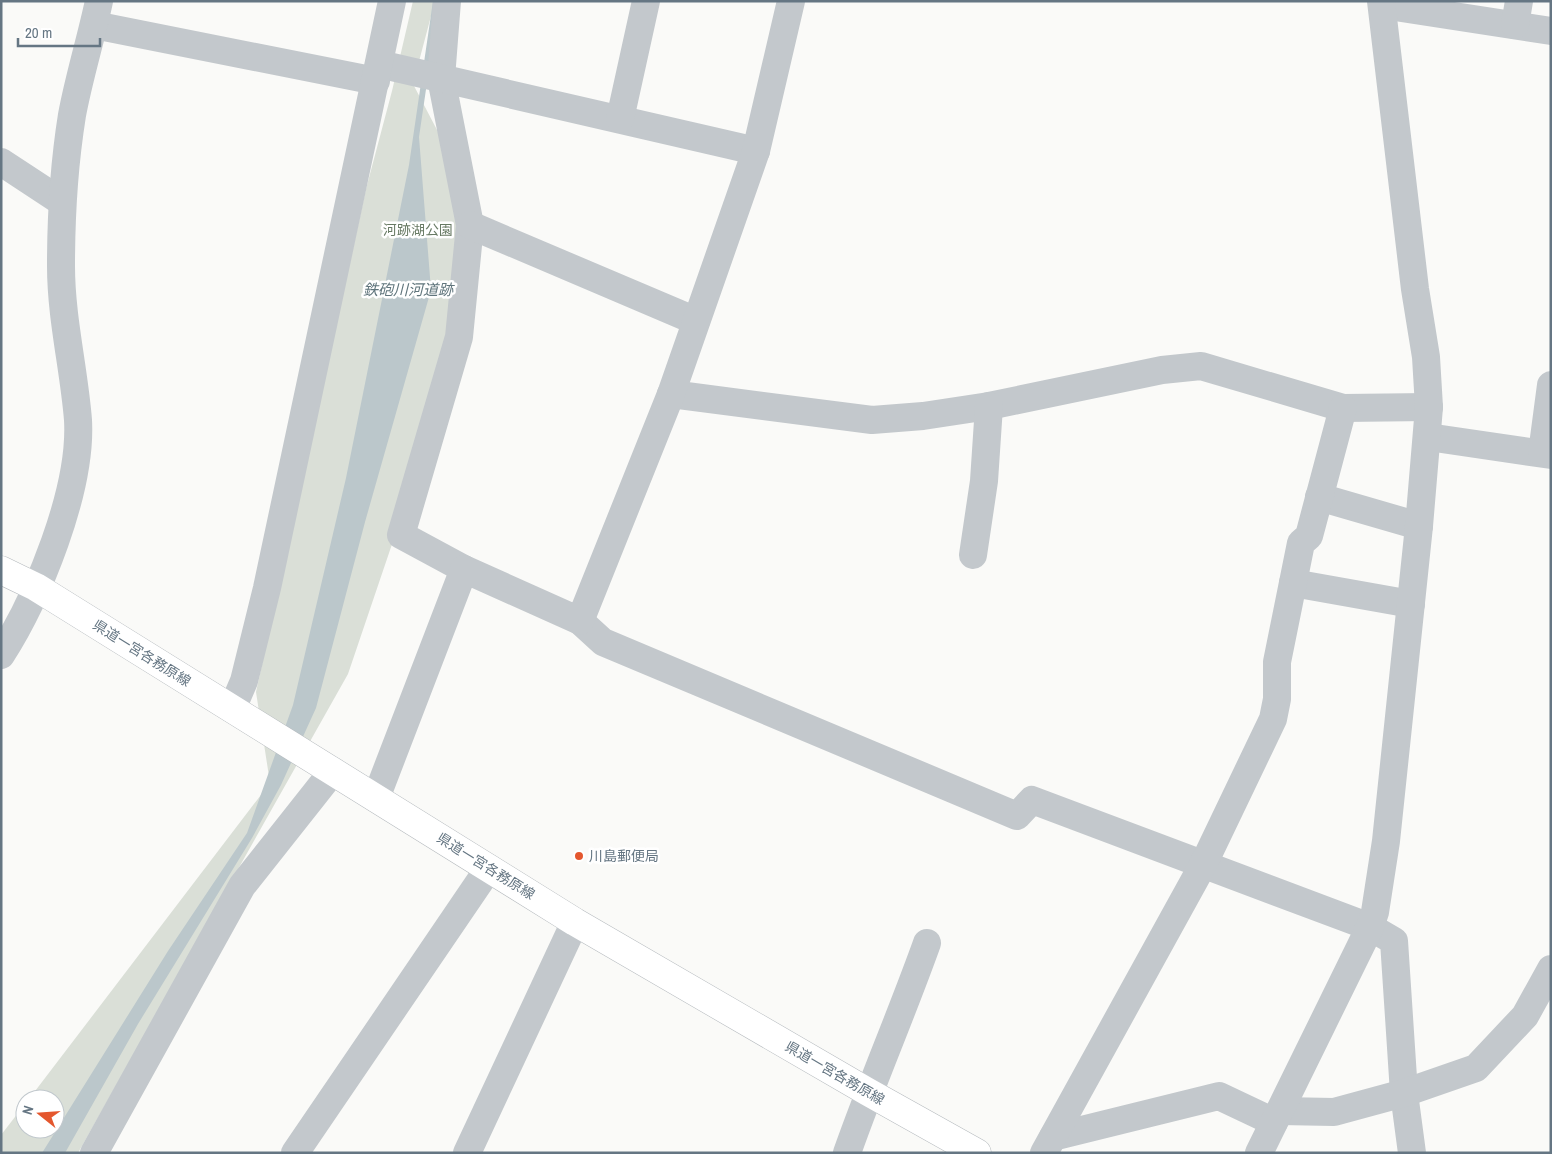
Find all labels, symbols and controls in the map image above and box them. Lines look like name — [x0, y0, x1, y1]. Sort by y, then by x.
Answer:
scale bar — [18, 15, 100, 47]
text: 20 m — [25, 22, 52, 43]
park label: 河跡湖公園 — [383, 221, 453, 239]
water label: 鉄砲川河道跡 — [363, 279, 455, 300]
street label: 県道一宮各務原線 — [90, 616, 194, 690]
street label: 県道一宮各務原線 — [434, 829, 538, 903]
place label: 川島郵便局 — [589, 847, 659, 865]
marker: 川島郵便局 — [573, 850, 585, 862]
street label: 県道一宮各務原線 — [782, 1037, 888, 1109]
north arrow — [15, 1089, 65, 1139]
text: N — [18, 1104, 37, 1117]

